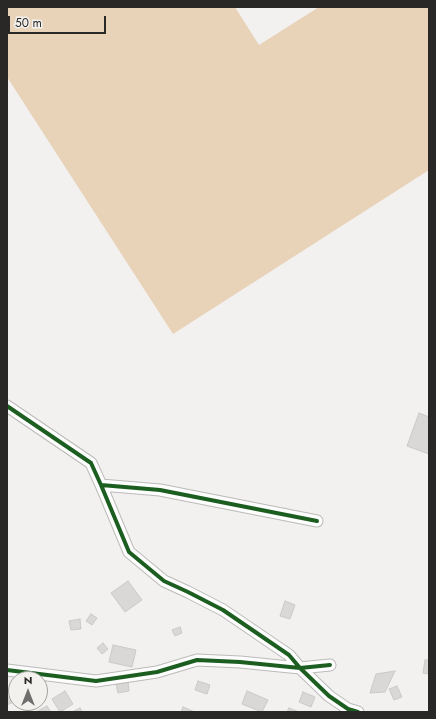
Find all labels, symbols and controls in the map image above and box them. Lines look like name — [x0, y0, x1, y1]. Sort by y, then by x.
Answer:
scale bar — [10, 8, 108, 34]
text: 50 m — [15, 14, 42, 32]
north arrow — [8, 671, 48, 711]
text: N — [24, 672, 32, 688]

